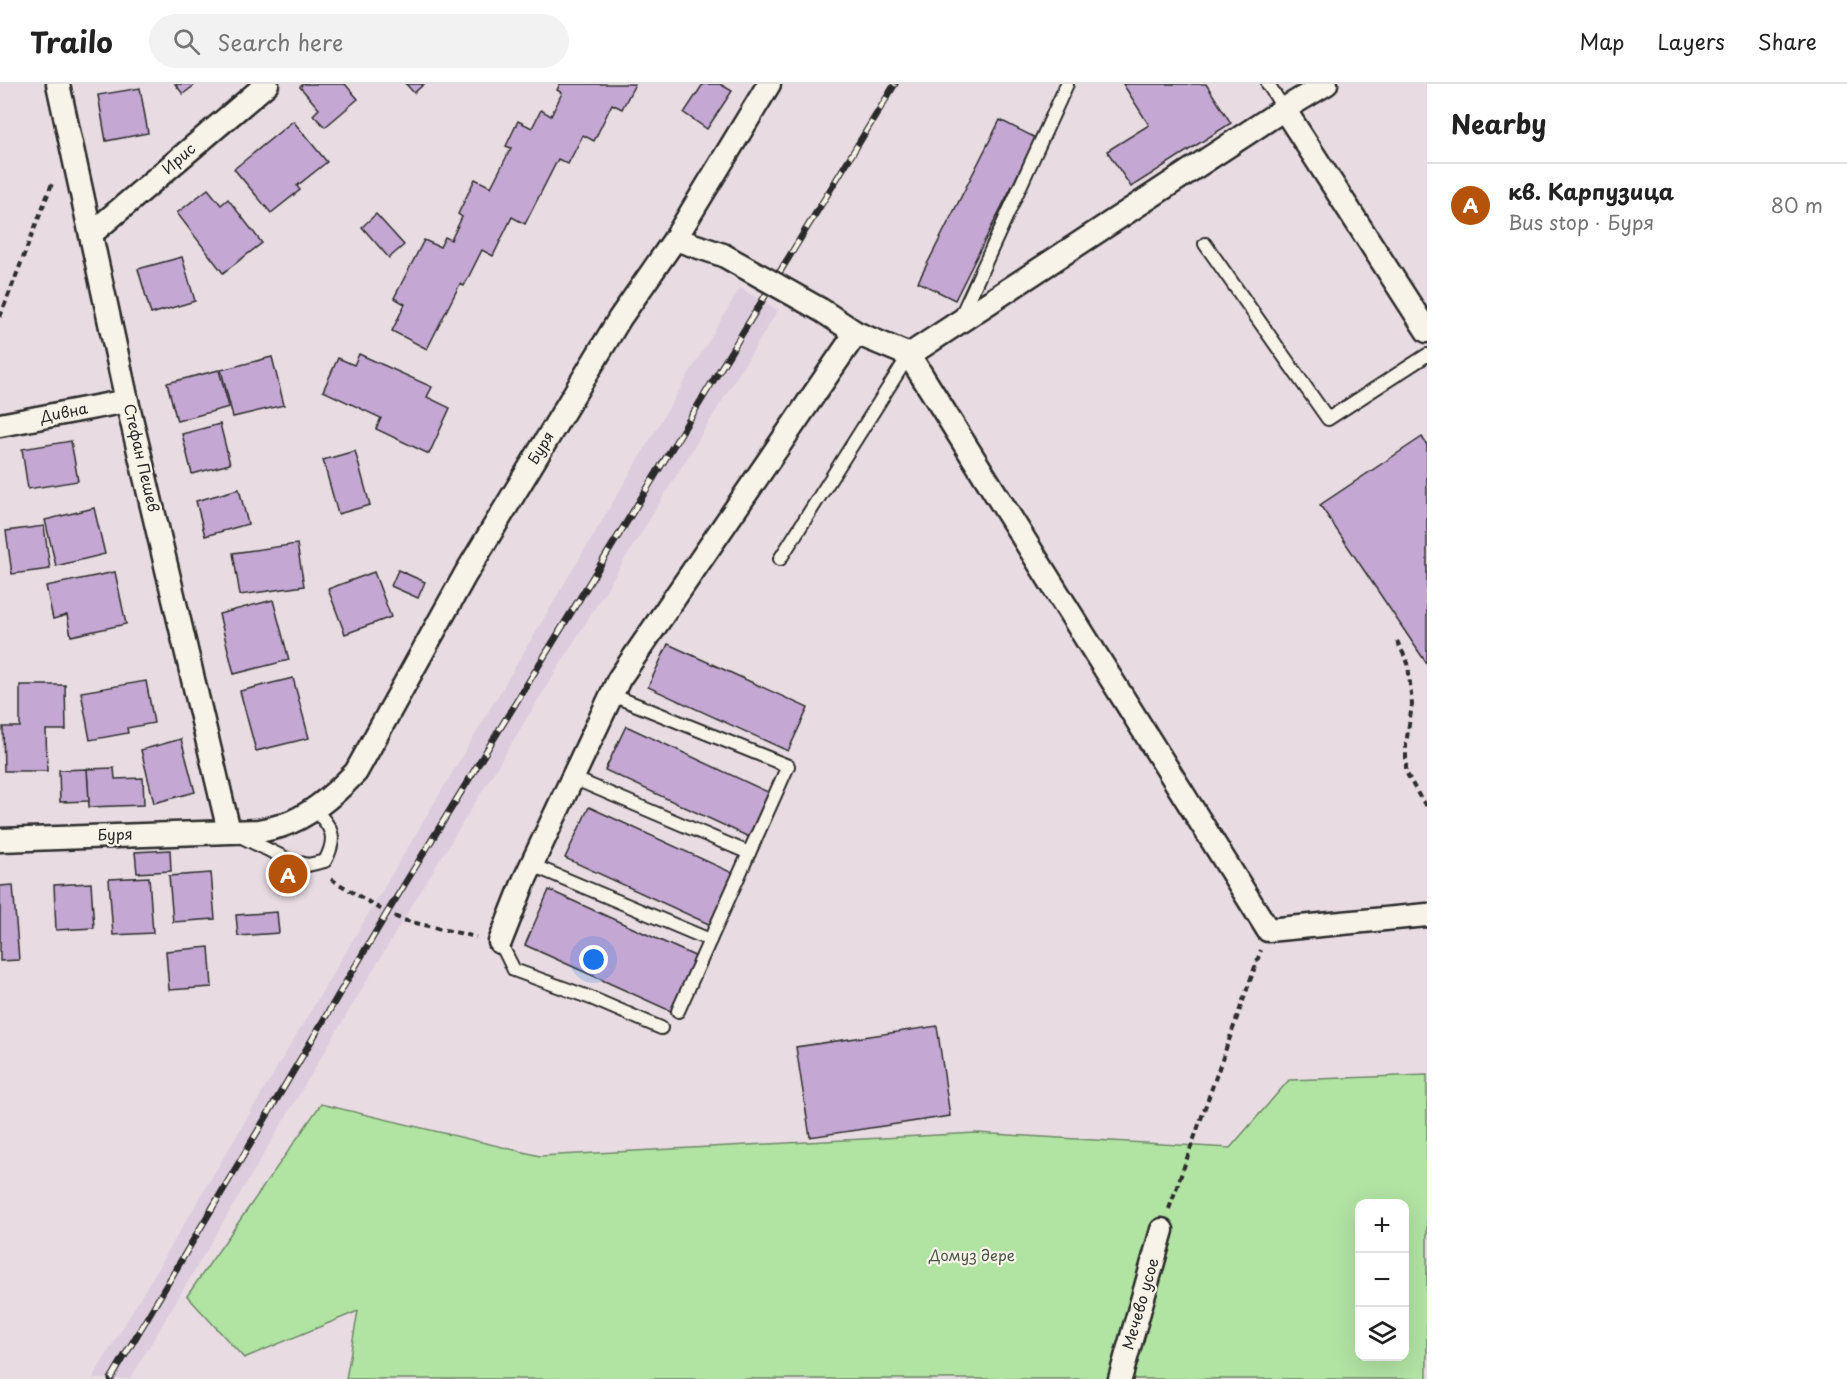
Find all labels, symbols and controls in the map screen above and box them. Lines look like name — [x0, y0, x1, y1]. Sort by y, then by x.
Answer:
search box — [149, 14, 569, 68]
text: Trailo — [30, 20, 113, 63]
icon: search — [170, 25, 203, 58]
text: Search here — [218, 25, 343, 58]
text: Map — [1580, 25, 1624, 57]
text: Layers — [1657, 25, 1725, 57]
text: Share — [1758, 25, 1817, 57]
text: Nearby — [1451, 104, 1546, 143]
street label: Ирис — [156, 137, 200, 179]
text: кв. Карпузица — [1508, 174, 1674, 207]
text: A — [1463, 190, 1478, 220]
text: 80 m — [1771, 190, 1823, 220]
text: Bus stop · Буря — [1508, 207, 1654, 237]
street label: Дивна — [37, 396, 90, 428]
street label: Стефан Пешев — [119, 401, 166, 514]
street label: Буря — [521, 426, 559, 468]
street label: Буря — [97, 821, 133, 846]
pin: A — [268, 852, 308, 896]
your location — [579, 945, 608, 974]
map controls — [1355, 1199, 1409, 1361]
button: + — [1355, 1199, 1409, 1253]
park label: Домуз дере — [928, 1243, 1015, 1266]
button: − — [1355, 1253, 1409, 1307]
street label: Мечево усое — [1115, 1255, 1164, 1352]
button: layers — [1355, 1307, 1409, 1361]

